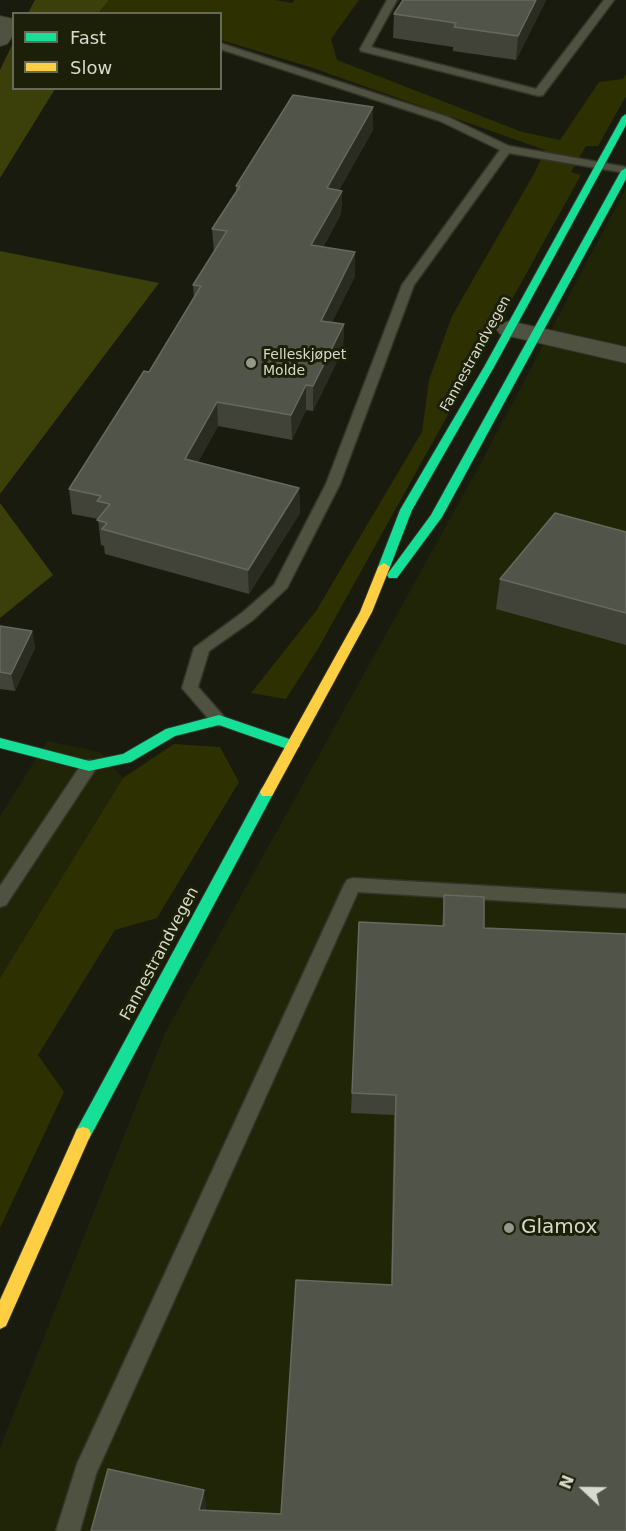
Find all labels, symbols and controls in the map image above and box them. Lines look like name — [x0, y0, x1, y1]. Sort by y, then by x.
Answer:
legend — [12, 12, 222, 90]
text: Fast — [70, 27, 106, 48]
text: Slow — [70, 57, 112, 78]
street label: Fannestrandvegen — [437, 293, 515, 415]
place label: Felleskjøpet Molde — [263, 347, 346, 380]
marker: Felleskjøpet Molde — [244, 356, 258, 370]
street label: Fannestrandvegen — [117, 884, 203, 1024]
place label: Glamox — [521, 1216, 597, 1240]
marker: Glamox — [502, 1221, 516, 1235]
north arrow — [554, 1459, 614, 1519]
text: N — [556, 1472, 578, 1492]

